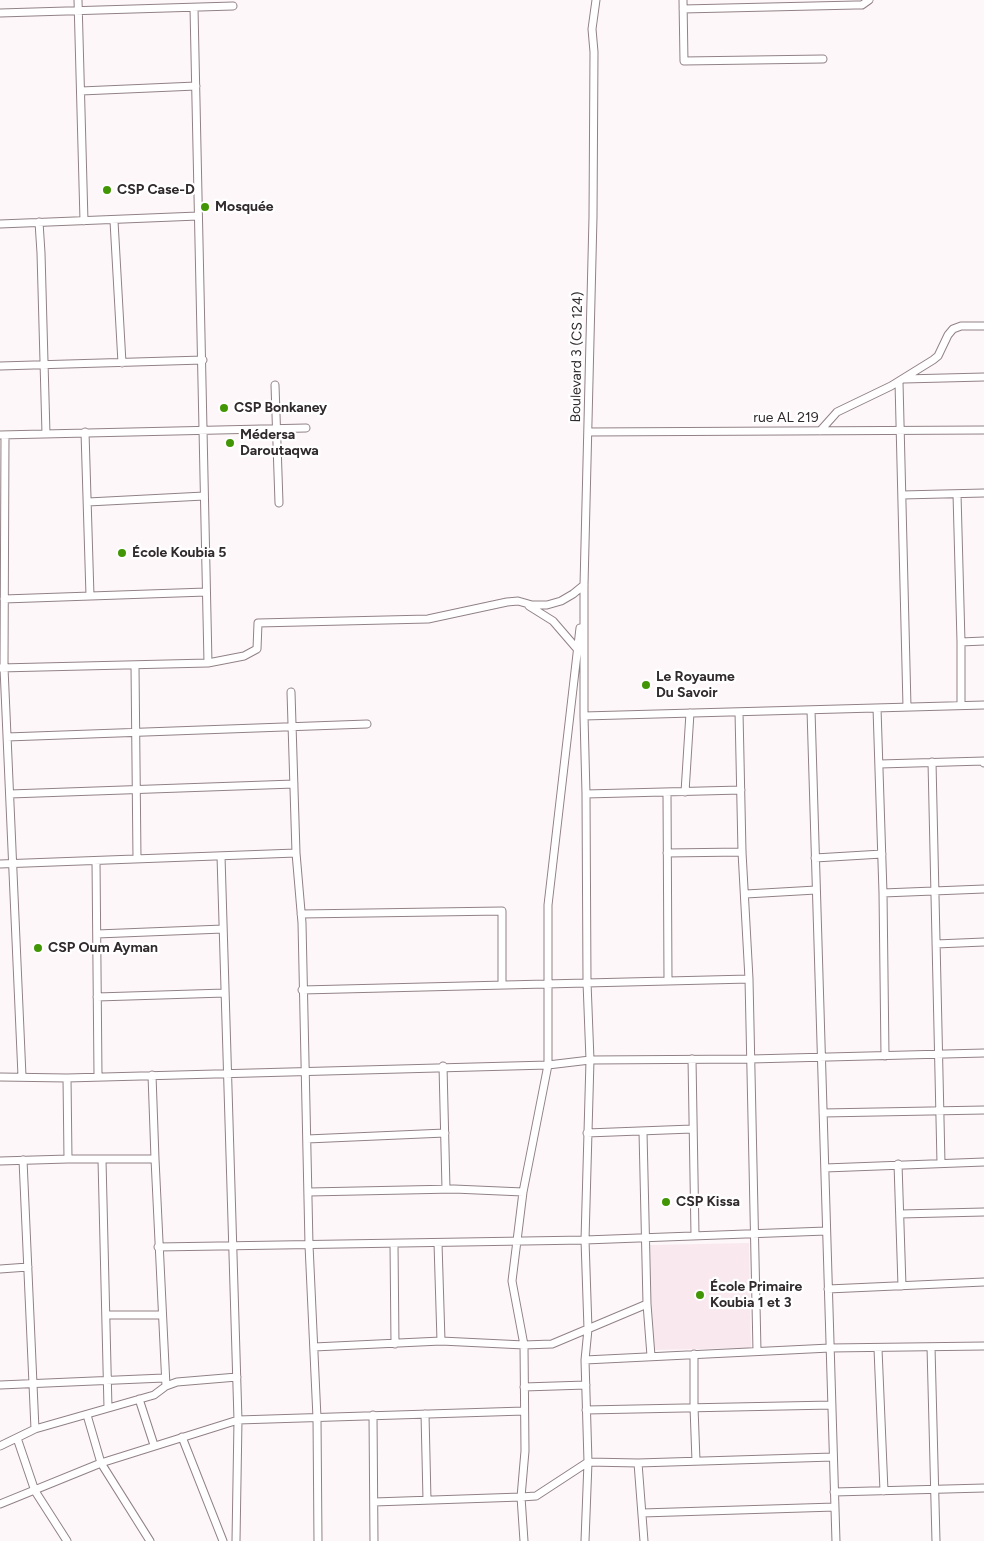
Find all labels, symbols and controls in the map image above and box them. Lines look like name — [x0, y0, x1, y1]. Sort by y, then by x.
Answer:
place label: CSP Case-D — [117, 182, 195, 198]
marker: CSP Case-D — [101, 184, 113, 196]
place label: Mosquée — [215, 199, 273, 215]
marker: Mosquée — [199, 201, 211, 213]
street label: Boulevard 3 (CS 124) — [567, 291, 587, 423]
place label: CSP Bonkaney — [234, 400, 327, 416]
marker: CSP Bonkaney — [218, 402, 230, 414]
street label: rue AL 219 — [753, 410, 819, 426]
place label: Médersa Daroutaqwa — [240, 427, 319, 460]
marker: Médersa Daroutaqwa — [224, 437, 236, 449]
place label: École Koubia 5 — [132, 545, 226, 561]
marker: École Koubia 5 — [116, 547, 128, 559]
place label: Le Royaume Du Savoir — [656, 669, 735, 702]
marker: Le Royaume Du Savoir — [640, 679, 652, 691]
place label: CSP Oum Ayman — [48, 940, 158, 956]
marker: CSP Oum Ayman — [32, 942, 44, 954]
place label: CSP Kissa — [676, 1194, 740, 1210]
marker: CSP Kissa — [660, 1196, 672, 1208]
place label: École Primaire Koubia 1 et 3 — [710, 1279, 802, 1311]
marker: École Primaire Koubia 1 et 3 — [694, 1289, 706, 1301]

